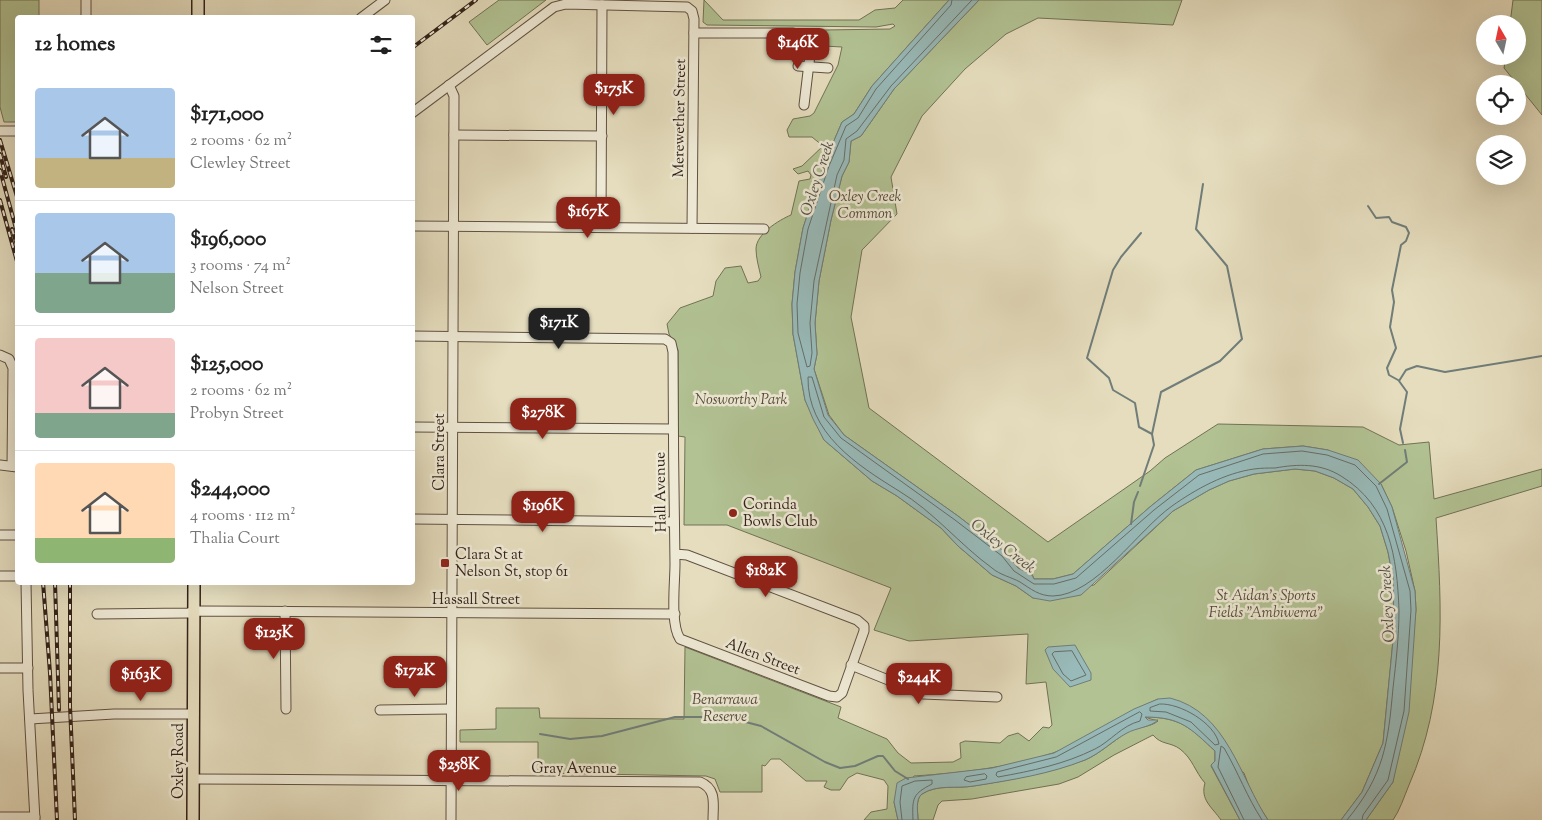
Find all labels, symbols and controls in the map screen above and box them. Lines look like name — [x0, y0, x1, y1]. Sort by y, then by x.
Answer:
north arrow — [1476, 15, 1526, 65]
map controls — [1476, 15, 1526, 185]
pin: $146K — [763, 28, 833, 70]
text: 12 homes — [35, 30, 115, 60]
icon: filters — [367, 31, 395, 59]
text: $146K — [777, 32, 819, 55]
street label: Merewether Street — [669, 58, 692, 178]
pin: $175K — [579, 74, 649, 116]
button: locate — [1476, 75, 1526, 125]
text: $175K — [594, 78, 634, 101]
text: $171,000 — [190, 100, 264, 130]
icon: home — [75, 108, 135, 168]
text: 2 rooms · 62 m² — [190, 130, 292, 153]
button: layers — [1476, 135, 1526, 185]
water label: Oxley Creek — [795, 138, 841, 219]
text: Clewley Street — [190, 153, 291, 176]
park label: Oxley Creek Common — [829, 187, 901, 225]
pin: $167K — [553, 196, 623, 239]
text: $167K — [567, 201, 609, 224]
text: $196,000 — [190, 225, 266, 255]
icon: home — [75, 233, 135, 293]
text: 3 rooms · 74 m² — [190, 255, 291, 278]
text: Nelson Street — [190, 278, 284, 301]
pin: $171K — [524, 308, 594, 350]
text: $171K — [539, 312, 579, 335]
text: $125,000 — [190, 350, 263, 380]
icon: home — [75, 358, 135, 418]
text: 2 rooms · 62 m² — [190, 380, 292, 403]
park label: Nosworthy Park — [695, 390, 787, 411]
pin: $278K — [508, 398, 578, 440]
text: $278K — [521, 402, 565, 425]
text: Probyn Street — [190, 403, 284, 426]
street label: Clara Street — [430, 413, 451, 491]
street label: Hall Avenue — [650, 452, 673, 532]
text: $244,000 — [190, 475, 270, 505]
icon: home — [75, 483, 135, 543]
pin: $196K — [508, 490, 578, 533]
text: $196K — [522, 495, 564, 518]
place label: Corinda Bowls Club — [743, 495, 817, 533]
text: 4 rooms · 112 m² — [190, 505, 296, 528]
marker: Corinda Bowls Club — [727, 507, 739, 519]
water label: Oxley Creek — [965, 514, 1040, 580]
text: Thalia Court — [190, 528, 280, 551]
place label: Clara St at Nelson St, stop 61 — [455, 545, 568, 583]
pin: $182K — [731, 556, 801, 598]
marker: Clara St at Nelson St, stop 61 — [439, 557, 451, 569]
text: $182K — [746, 560, 786, 583]
water label: Oxley Creek — [1375, 565, 1402, 643]
park label: St Aidan's Sports Fields "Ambiwerra" — [1209, 586, 1323, 624]
street label: Hassall Street — [432, 590, 520, 611]
pin: $125K — [239, 618, 309, 660]
text: $125K — [255, 622, 293, 645]
street label: Allen Street — [722, 634, 803, 681]
pin: $172K — [380, 656, 450, 698]
pin: $163K — [106, 660, 176, 702]
text: $172K — [395, 660, 435, 683]
pin: $244K — [884, 662, 954, 705]
text: $163K — [121, 664, 161, 687]
text: $244K — [897, 667, 941, 690]
park label: Benarrawa Reserve — [692, 690, 758, 728]
street label: Oxley Road — [169, 722, 190, 799]
pin: $258K — [424, 750, 494, 792]
text: $258K — [438, 754, 480, 777]
street label: Gray Avenue — [531, 759, 617, 780]

